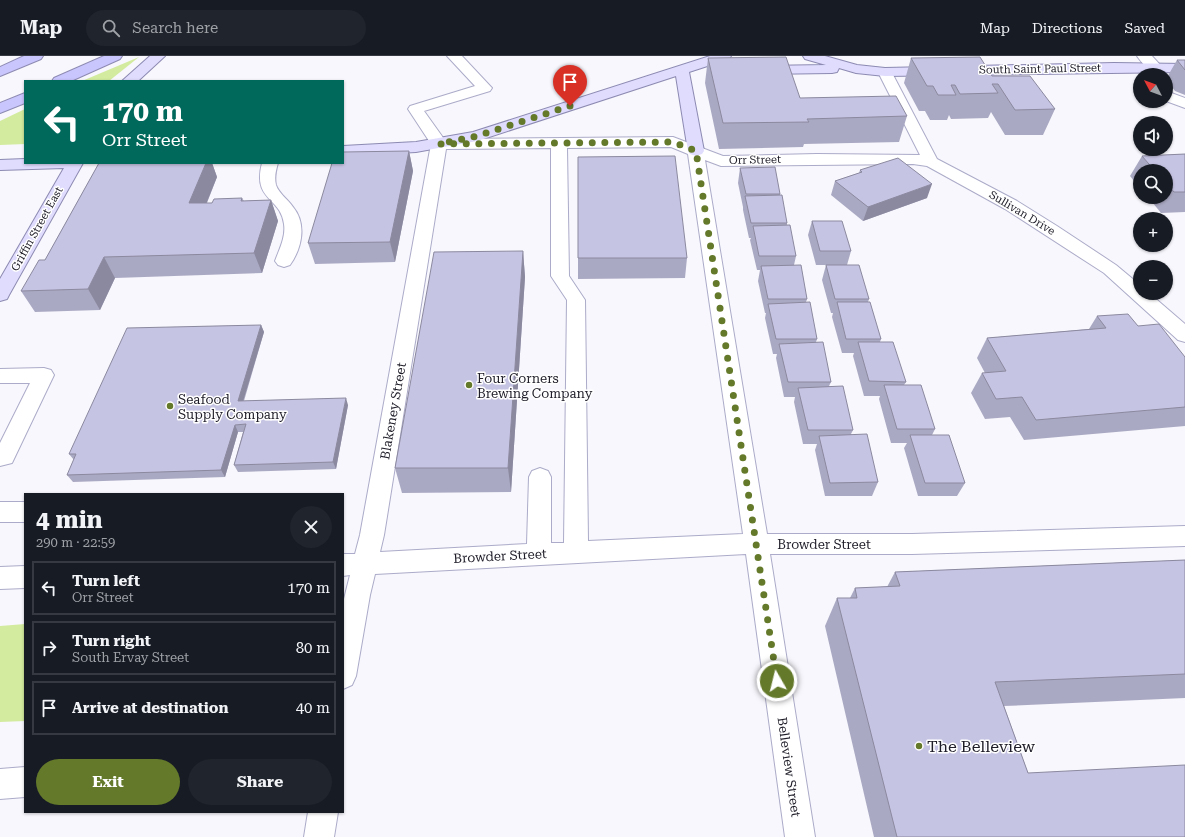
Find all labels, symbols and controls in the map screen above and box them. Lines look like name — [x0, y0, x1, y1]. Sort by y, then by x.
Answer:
search box — [86, 10, 366, 46]
text: Map — [20, 16, 62, 39]
icon: search — [100, 17, 122, 39]
text: Search here — [132, 19, 218, 37]
text: Map — [980, 20, 1010, 36]
text: Directions — [1032, 20, 1102, 36]
text: Saved — [1124, 20, 1165, 36]
street label: South Saint Paul Street — [979, 61, 1101, 77]
pin — [553, 65, 587, 106]
north arrow — [1133, 68, 1173, 108]
map controls — [1133, 68, 1173, 300]
icon: arrive — [559, 71, 581, 93]
text: 170 m — [102, 95, 183, 128]
icon: left — [36, 96, 88, 148]
button: sound — [1133, 116, 1173, 156]
text: Orr Street — [102, 129, 187, 150]
street label: Orr Street — [729, 153, 781, 167]
button: search — [1133, 164, 1173, 204]
street label: Griffin Street East — [8, 185, 66, 273]
street label: Sullivan Drive — [987, 188, 1057, 238]
button: + — [1133, 212, 1173, 252]
button: − — [1133, 260, 1173, 300]
street label: Blakeney Street — [377, 361, 409, 461]
place label: Four Corners Brewing Company — [477, 371, 593, 401]
marker: Four Corners Brewing Company — [464, 380, 474, 390]
place label: Seafood Supply Company — [178, 392, 287, 422]
marker: Seafood Supply Company — [165, 401, 175, 411]
text: 4 min — [36, 506, 103, 534]
button: close — [290, 506, 332, 548]
text: 290 m · 22:59 — [36, 535, 115, 550]
street label: Browder Street — [777, 537, 871, 552]
street label: Browder Street — [453, 546, 547, 566]
text: Turn left — [72, 572, 140, 590]
icon: left — [38, 577, 60, 599]
text: 170 m — [287, 579, 330, 597]
text: Orr Street — [72, 590, 134, 605]
text: Turn right — [72, 632, 151, 650]
icon: right — [38, 637, 60, 659]
text: 80 m — [296, 639, 330, 657]
text: South Ervay Street — [72, 650, 189, 665]
position arrow — [756, 660, 798, 702]
icon: arrive — [38, 697, 60, 719]
text: Arrive at destination — [72, 699, 228, 717]
text: 40 m — [296, 699, 330, 717]
street label: Belleview Street — [775, 716, 803, 818]
place label: The Belleview — [927, 737, 1036, 756]
marker: The Belleview — [914, 741, 924, 751]
button: Exit — [36, 759, 180, 805]
button: Share — [188, 759, 332, 805]

